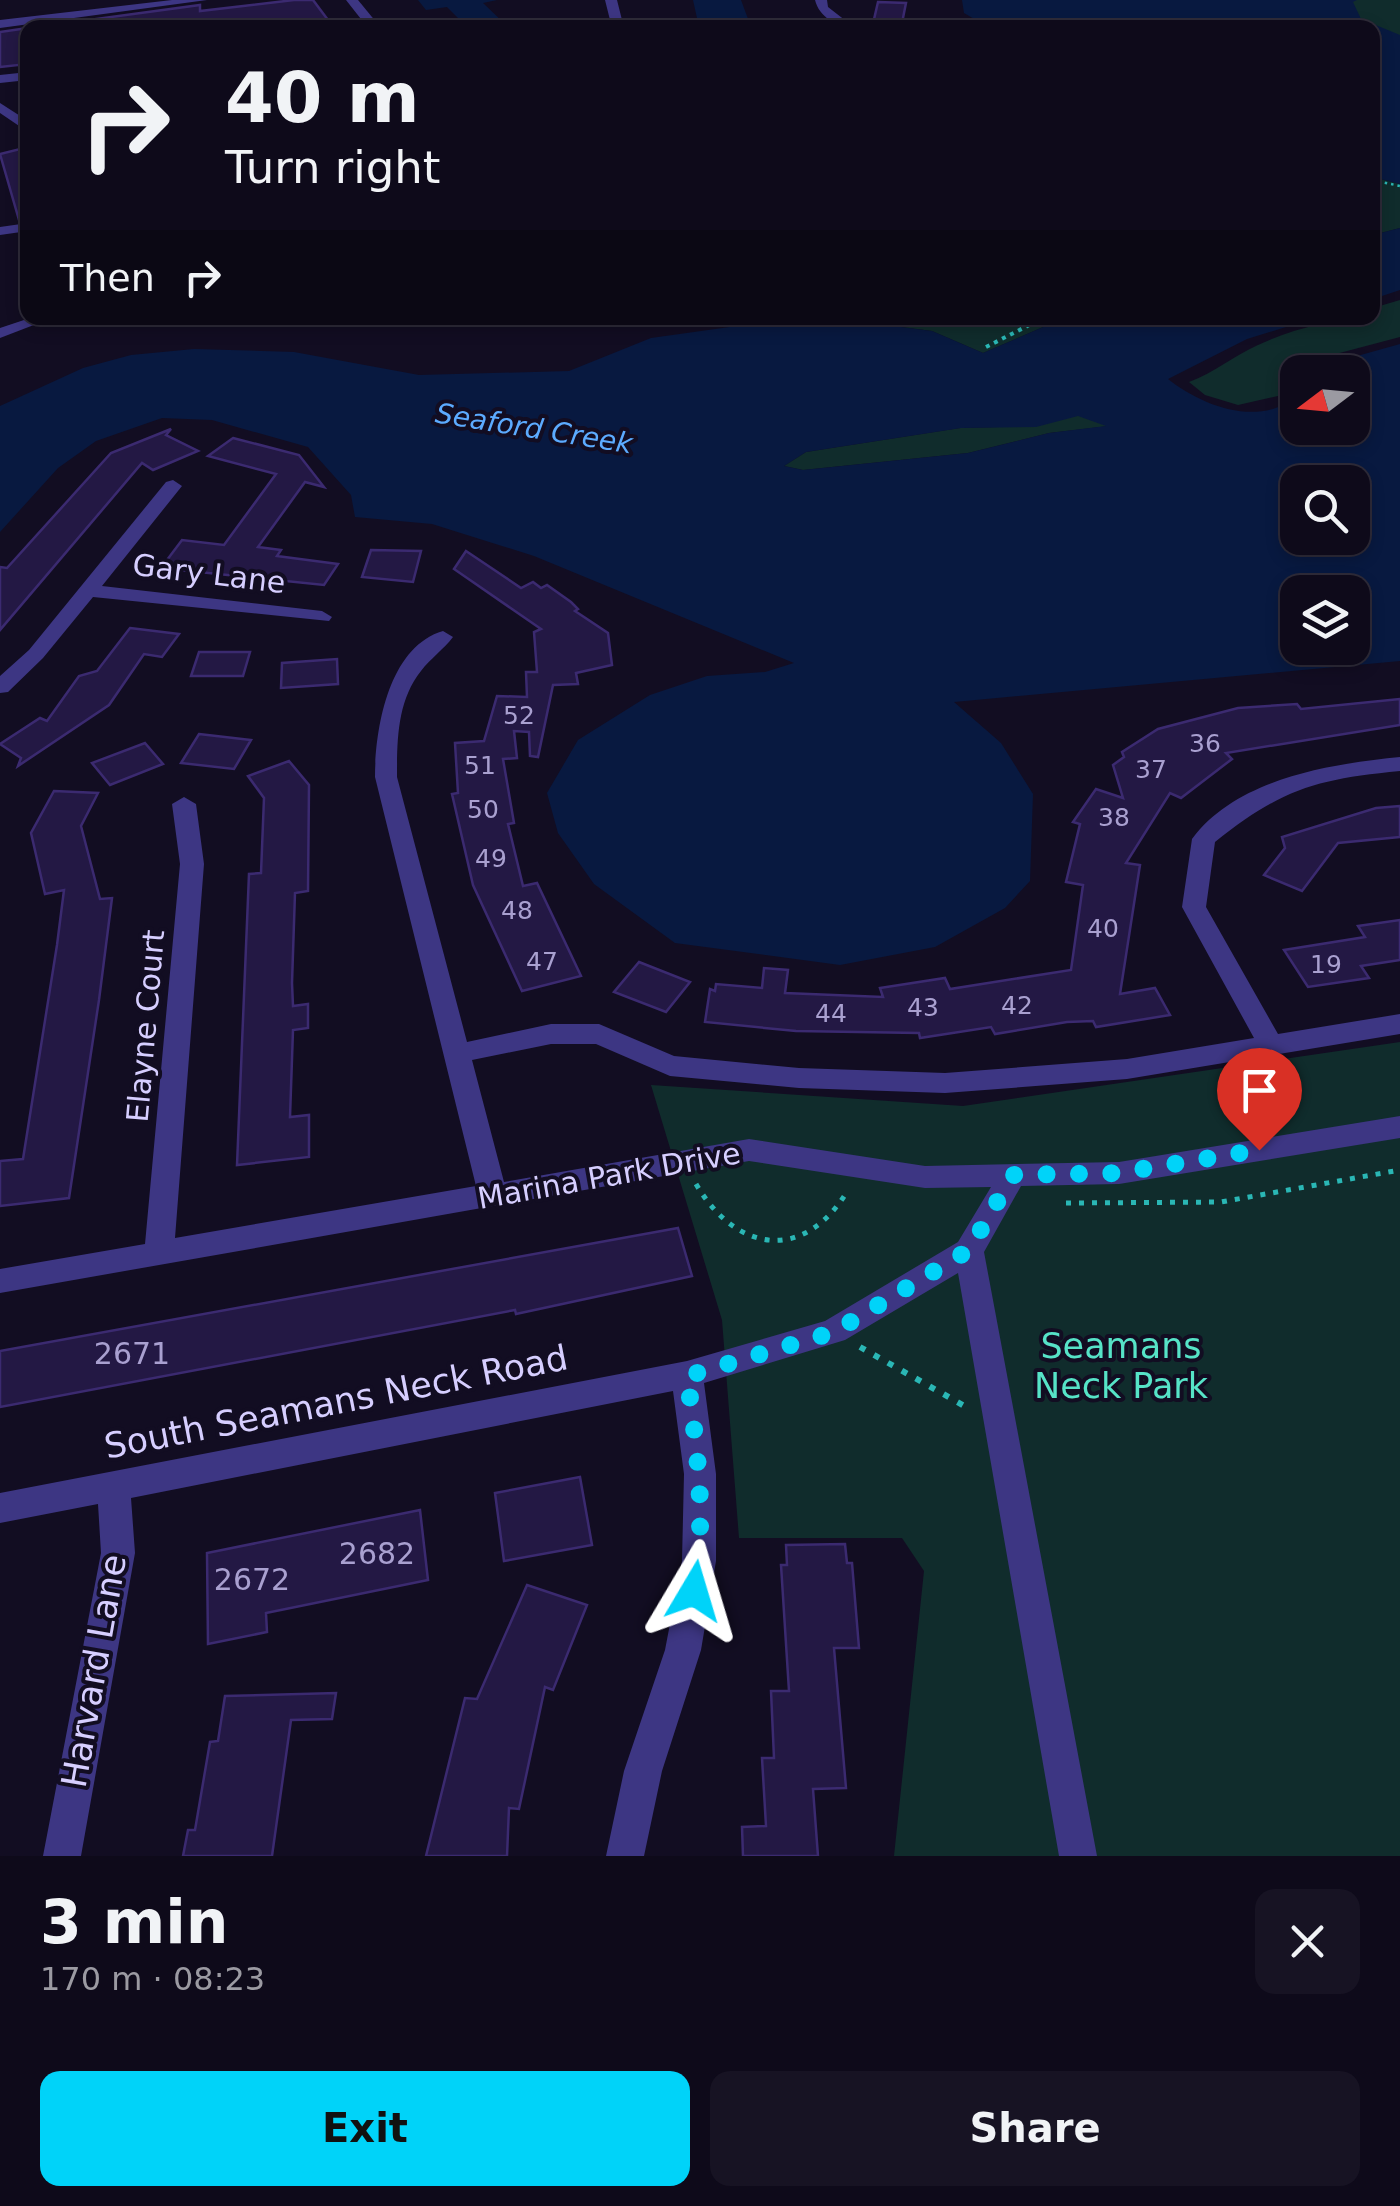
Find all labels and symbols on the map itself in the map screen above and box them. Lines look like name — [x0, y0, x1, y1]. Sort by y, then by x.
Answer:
north arrow — [1280, 355, 1370, 445]
water label: Seaford Creek — [433, 397, 637, 461]
street label: Gary Lane — [131, 547, 288, 600]
house number: 52 — [503, 701, 535, 730]
house number: 36 — [1189, 729, 1221, 758]
house number: 51 — [464, 751, 496, 780]
house number: 37 — [1135, 755, 1167, 784]
house number: 50 — [467, 795, 499, 824]
house number: 38 — [1098, 803, 1130, 832]
house number: 49 — [475, 844, 507, 873]
house number: 48 — [501, 896, 533, 925]
house number: 40 — [1087, 914, 1119, 943]
street label: Elayne Court — [120, 928, 171, 1124]
house number: 47 — [526, 947, 558, 976]
house number: 19 — [1310, 950, 1342, 979]
house number: 42 — [1001, 991, 1033, 1020]
house number: 43 — [907, 993, 939, 1022]
house number: 44 — [815, 999, 847, 1028]
pin — [1217, 1048, 1302, 1151]
street label: Marina Park Drive — [475, 1135, 743, 1216]
park label: Seamans Neck Park — [1034, 1326, 1209, 1406]
house number: 2671 — [94, 1336, 170, 1371]
street label: South Seamans Neck Road — [101, 1337, 571, 1467]
house number: 2682 — [339, 1536, 415, 1571]
position arrow — [642, 1539, 746, 1643]
street label: Harvard Lane — [54, 1551, 134, 1791]
house number: 2672 — [214, 1562, 290, 1597]

